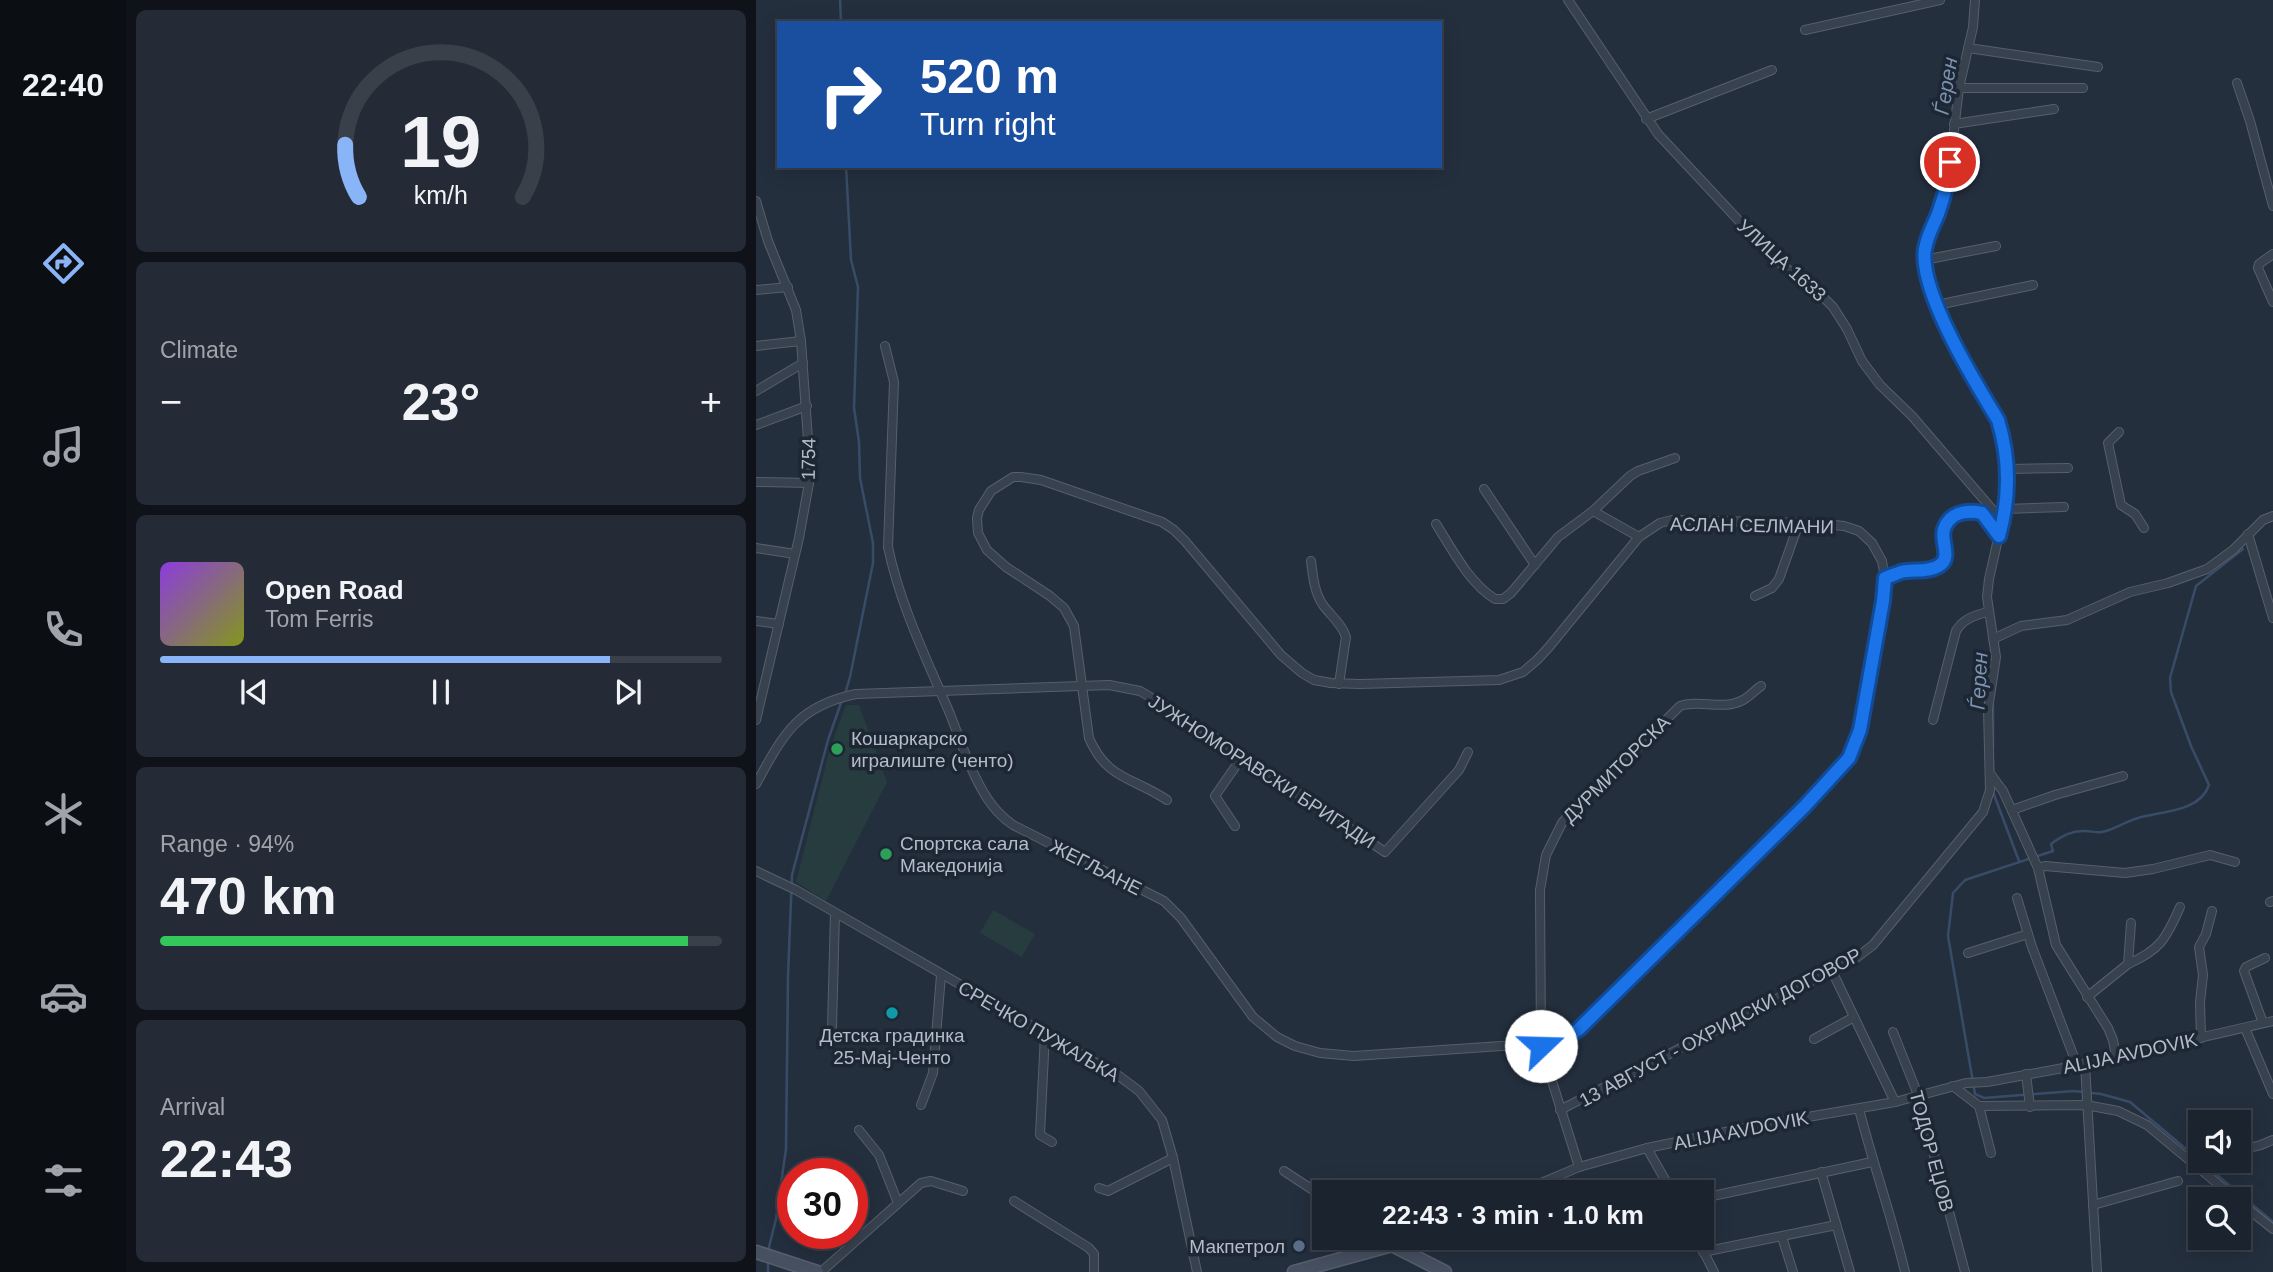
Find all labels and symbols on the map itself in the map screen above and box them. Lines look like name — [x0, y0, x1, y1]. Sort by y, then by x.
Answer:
water label: Ѓерен — [1930, 55, 1961, 116]
pin — [1920, 132, 1980, 192]
street label: УЛИЦА 1633 — [1733, 215, 1830, 306]
street label: 1754 — [798, 437, 819, 480]
street label: АСЛАН СЕЛМАНИ — [1670, 514, 1834, 537]
water label: Ѓерен — [1965, 651, 1992, 711]
street label: ЈУЖНОМОРАВСКИ БРИГАДИ — [1145, 690, 1379, 853]
street label: ДУРМИТОРСКА — [1559, 711, 1674, 827]
place label: Кошаркарско игралиште (ченто) — [851, 728, 1014, 771]
marker: Кошаркарско игралиште (ченто) — [829, 741, 845, 757]
place label: Спортска сала Македонија — [900, 833, 1029, 876]
street label: ЖЕГЉАНЕ — [1047, 835, 1145, 899]
marker: Спортска сала Македонија — [878, 846, 894, 862]
street label: 13 АВГУСТ - ОХРИДСКИ ДОГОВОР — [1576, 944, 1865, 1111]
street label: СРЕЧКО ПУЖАЉКА — [955, 977, 1123, 1086]
marker: Детска градинка 25-Мај-Ченто — [884, 1005, 900, 1021]
position arrow — [1504, 1009, 1578, 1083]
place label: Детска градинка 25-Мај-Ченто — [820, 1025, 965, 1068]
street label: ALIJA AVDOVIK — [2061, 1029, 2200, 1078]
street label: ТОДОР ЕЏОВ — [1905, 1088, 1958, 1214]
street label: ALIJA AVDOVIK — [1672, 1107, 1811, 1154]
speed limit sign: 30 — [777, 1158, 868, 1249]
place label: Макпетрол — [1189, 1236, 1285, 1257]
marker: Макпетрол — [1291, 1238, 1307, 1254]

